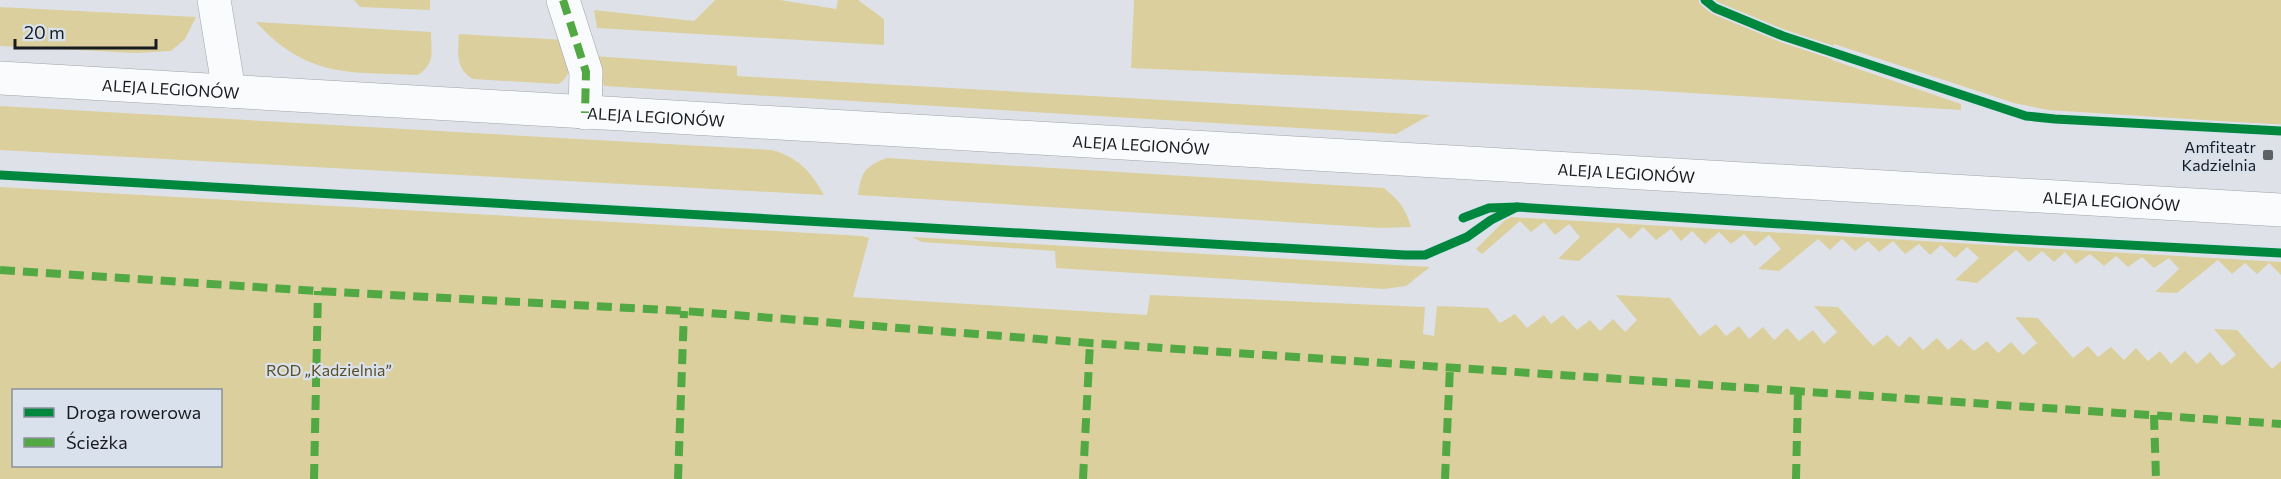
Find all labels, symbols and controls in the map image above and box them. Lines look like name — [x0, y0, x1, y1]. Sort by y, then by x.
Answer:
scale bar — [15, 12, 156, 50]
text: 20 m — [24, 21, 65, 43]
street label: ALEJA LEGIONÓW — [101, 74, 240, 101]
street label: ALEJA LEGIONÓW — [587, 102, 725, 129]
street label: ALEJA LEGIONÓW — [1072, 131, 1210, 157]
place label: Amfiteatr Kadzielnia — [2181, 137, 2257, 174]
marker: Amfiteatr Kadzielnia — [2261, 148, 2275, 162]
street label: ALEJA LEGIONÓW — [1557, 159, 1696, 186]
street label: ALEJA LEGIONÓW — [2042, 187, 2181, 214]
park label: ROD „Kadzielnia” — [266, 360, 392, 379]
legend — [12, 389, 222, 467]
text: Droga rowerowa — [66, 401, 201, 423]
text: Ścieżka — [66, 431, 128, 453]

